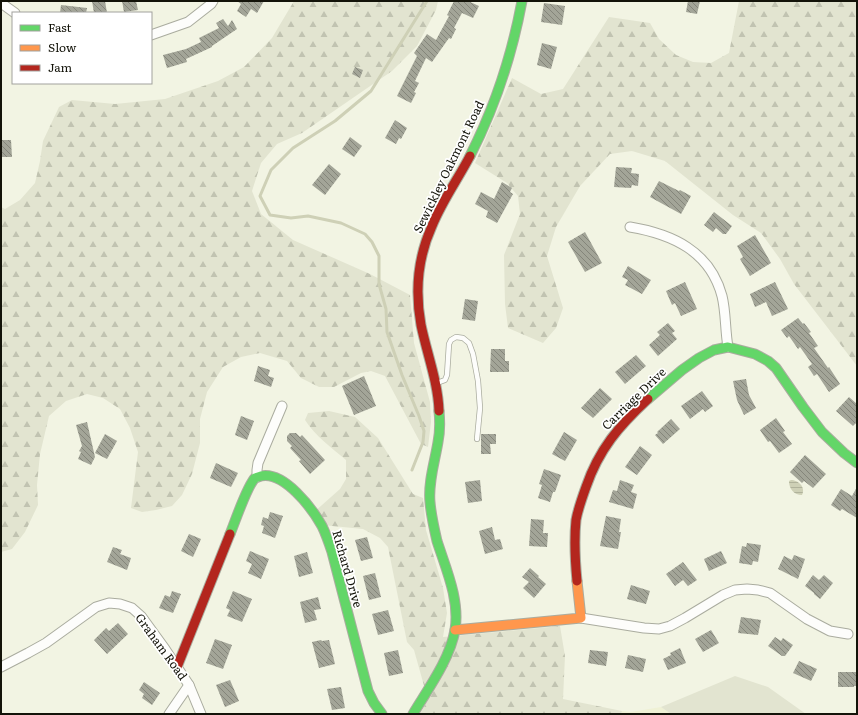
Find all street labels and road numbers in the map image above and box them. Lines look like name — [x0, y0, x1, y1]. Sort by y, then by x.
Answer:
street label: Sewickley Oakmont Road — [408, 97, 488, 236]
street label: Carriage Drive — [597, 363, 669, 434]
street label: Richard Drive — [328, 528, 368, 610]
street label: Graham Road — [131, 609, 193, 684]

